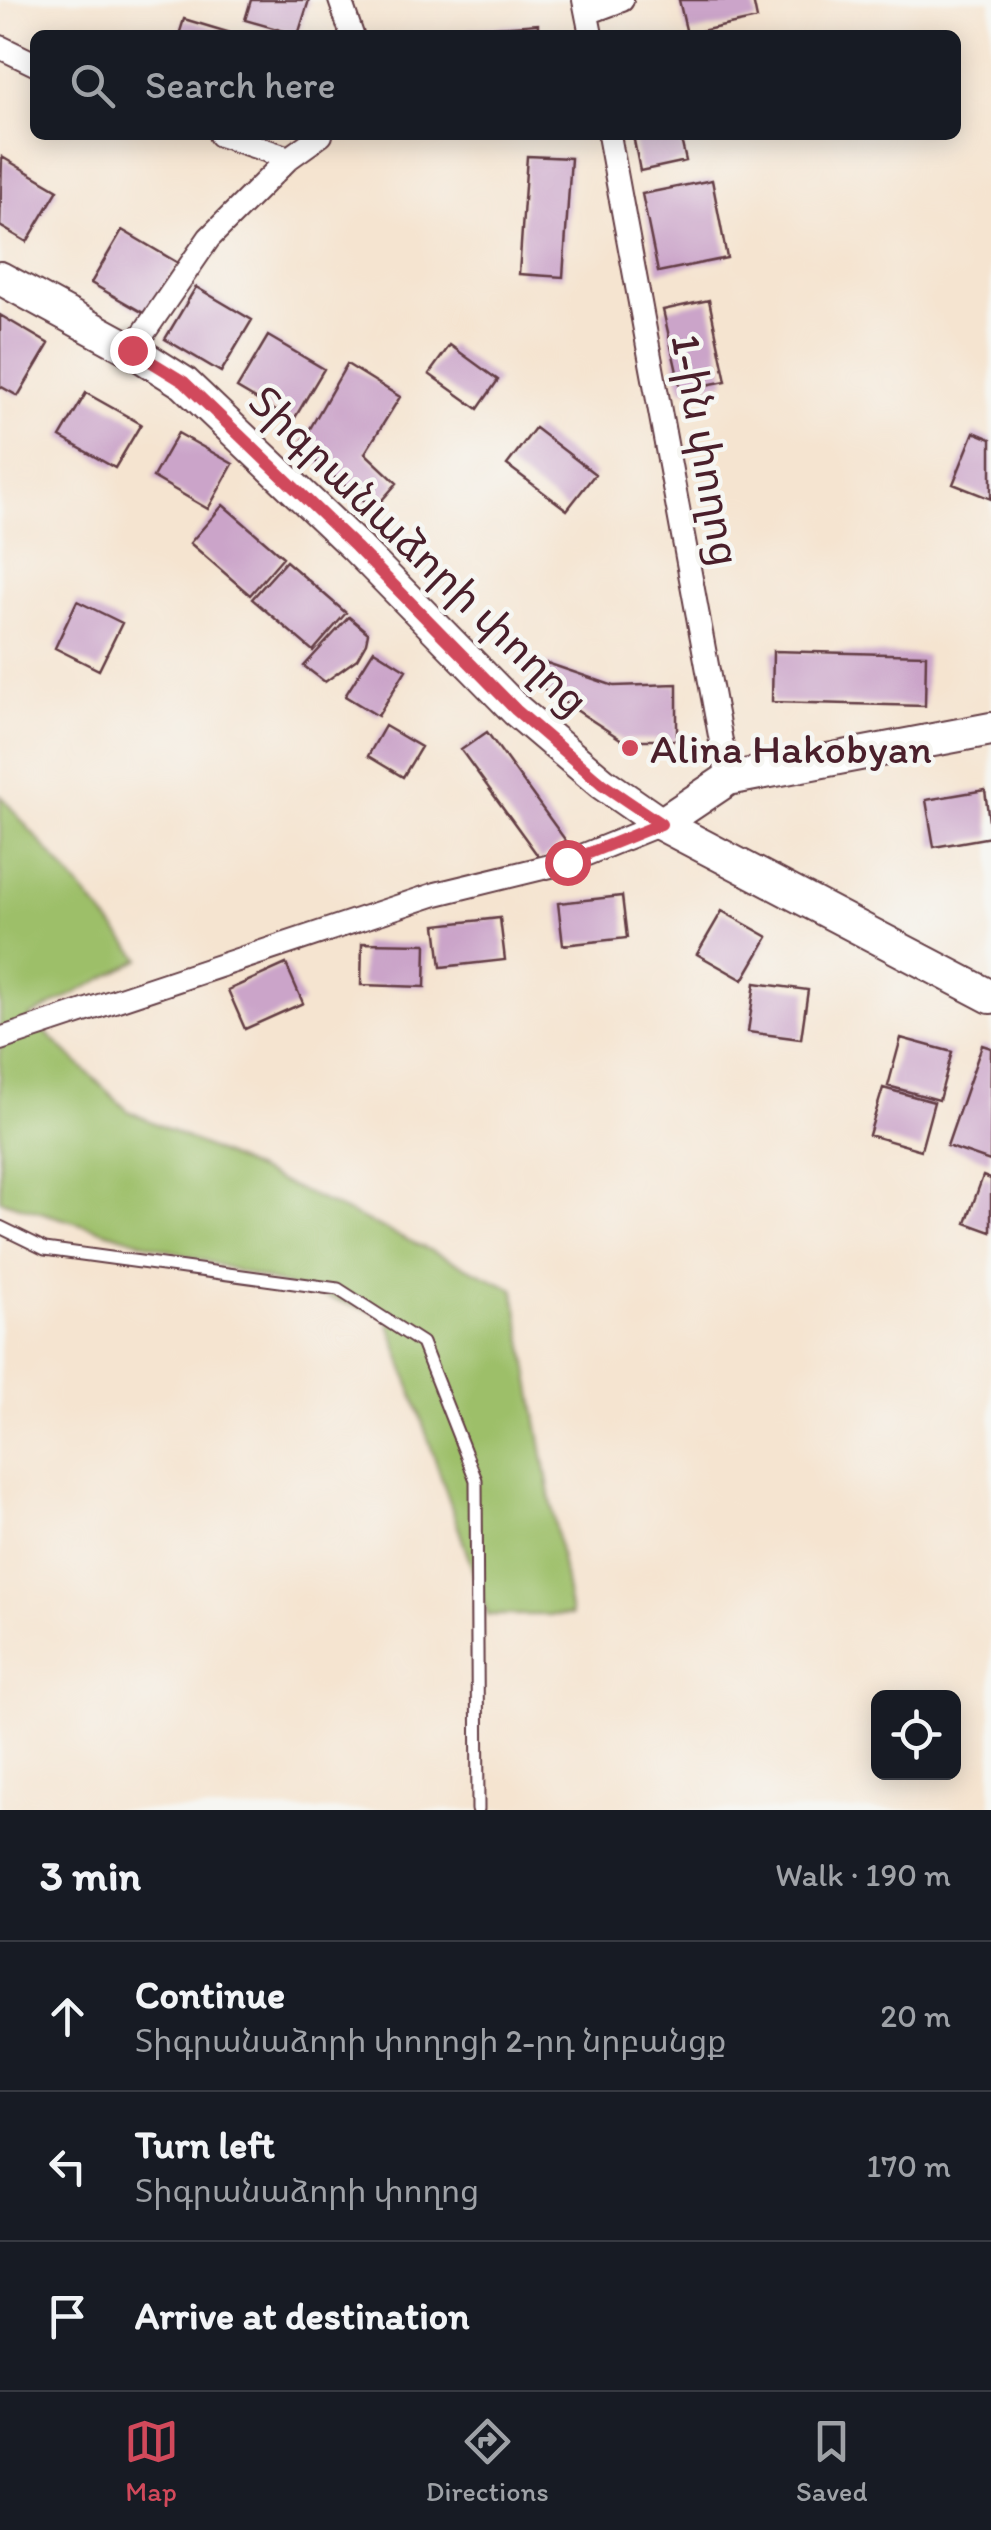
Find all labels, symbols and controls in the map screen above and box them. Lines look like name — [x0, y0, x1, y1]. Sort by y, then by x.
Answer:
search box — [30, 30, 961, 140]
icon: search — [65, 58, 120, 113]
text: Search here — [145, 62, 336, 108]
route end — [110, 328, 156, 374]
street label: 1-ին փողոց — [661, 330, 751, 570]
street label: Տիգրանաձորի փողոց — [239, 376, 599, 726]
place label: Alina Hakobyan — [650, 723, 932, 774]
marker: Alina Hakobyan — [619, 737, 641, 759]
route start — [545, 840, 591, 886]
map controls — [871, 1690, 961, 1780]
button: locate — [871, 1690, 961, 1780]
text: 3 min — [40, 1850, 141, 1901]
text: Walk · 190 m — [775, 1856, 951, 1894]
text: Continue — [135, 1972, 285, 2018]
icon: ahead — [40, 1989, 95, 2044]
text: 20 m — [880, 1997, 951, 2035]
text: Տիգրանաձորի փողոցի 2-րդ նրբանցք — [135, 2022, 726, 2060]
text: Turn left — [135, 2122, 275, 2168]
icon: left — [40, 2139, 95, 2194]
text: 170 m — [866, 2147, 951, 2185]
text: Տիգրանաձորի փողոց — [135, 2172, 479, 2210]
icon: arrive — [40, 2289, 95, 2344]
text: Arrive at destination — [135, 2293, 470, 2339]
tab: Map — [124, 2414, 179, 2508]
tab: Directions — [426, 2414, 549, 2508]
tab: Saved — [796, 2414, 867, 2508]

